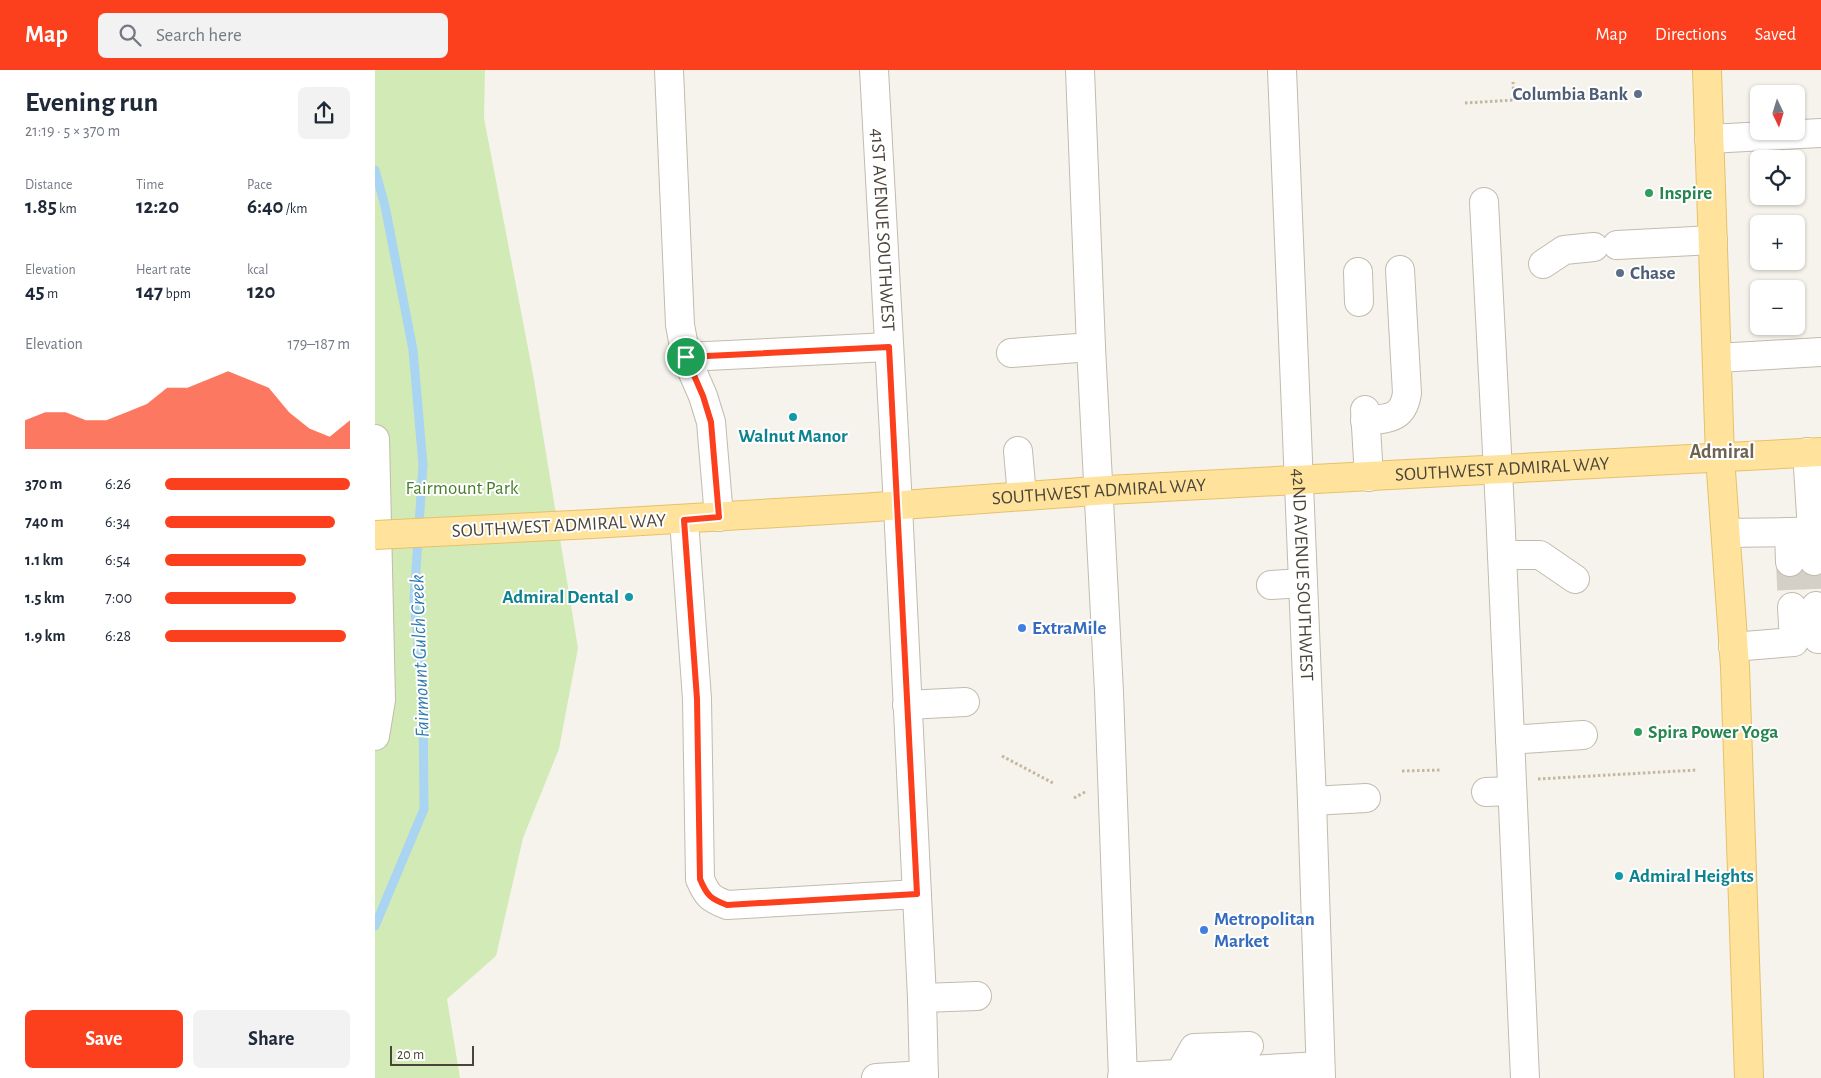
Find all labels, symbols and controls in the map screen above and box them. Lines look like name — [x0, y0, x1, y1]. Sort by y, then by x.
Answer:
search box — [98, 13, 448, 58]
icon: search — [116, 21, 144, 49]
text: Map — [25, 23, 68, 47]
text: Search here — [156, 26, 242, 45]
text: Map — [1596, 26, 1627, 44]
text: Directions — [1655, 26, 1727, 44]
text: Saved — [1755, 26, 1796, 44]
place label: Columbia Bank — [1513, 85, 1629, 104]
north arrow — [1750, 85, 1805, 140]
map controls — [1750, 85, 1805, 335]
button: share — [298, 87, 350, 139]
marker: Columbia Bank — [1632, 88, 1644, 100]
text: Evening run — [25, 89, 158, 117]
text: 21:19 · 5 × 370 m — [25, 123, 120, 139]
street label: 41ST AVENUE SOUTHWEST — [868, 128, 898, 332]
button: locate — [1750, 150, 1805, 205]
text: Distance — [25, 178, 72, 192]
text: Time — [136, 178, 164, 192]
text: Pace — [247, 178, 272, 192]
place label: Inspire — [1659, 184, 1712, 203]
marker: Inspire — [1643, 187, 1655, 199]
text: 1.85 — [25, 196, 57, 217]
text: 12:20 — [136, 196, 179, 217]
text: 6:40 — [247, 196, 283, 217]
text: km — [57, 202, 77, 216]
text: /km — [283, 202, 307, 216]
button: + — [1750, 215, 1805, 270]
text: Elevation — [25, 263, 76, 277]
text: Heart rate — [136, 263, 191, 277]
text: kcal — [247, 263, 268, 277]
place label: Chase — [1630, 264, 1675, 283]
marker: Chase — [1614, 267, 1626, 279]
button: − — [1750, 280, 1805, 335]
text: 45 — [25, 281, 45, 302]
text: 147 — [136, 281, 163, 302]
text: 120 — [247, 281, 275, 302]
text: m — [45, 287, 58, 301]
text: bpm — [163, 287, 191, 301]
text: Elevation — [25, 336, 83, 352]
text: 179–187 m — [287, 336, 350, 352]
pin — [665, 336, 707, 378]
icon: arrive — [672, 343, 700, 371]
marker: Walnut Manor — [787, 411, 799, 423]
place label: Walnut Manor — [738, 427, 848, 446]
district label: Admiral — [1689, 442, 1755, 462]
street label: SOUTHWEST ADMIRAL WAY — [1395, 454, 1610, 484]
street label: 42ND AVENUE SOUTHWEST — [1289, 468, 1317, 681]
street label: SOUTHWEST ADMIRAL WAY — [991, 475, 1207, 508]
text: 370 m — [25, 476, 62, 492]
text: 6:26 — [105, 476, 131, 492]
park label: Fairmount Park — [405, 479, 519, 498]
street label: SOUTHWEST ADMIRAL WAY — [451, 511, 667, 541]
text: 740 m — [25, 514, 64, 530]
text: 6:34 — [105, 514, 130, 530]
text: 1.1 km — [25, 552, 63, 568]
text: 6:54 — [105, 552, 131, 568]
water label: Fairmount Gulch Creek — [407, 574, 433, 738]
place label: Admiral Dental — [502, 588, 619, 607]
text: 1.5 km — [25, 590, 65, 606]
text: 7:00 — [105, 590, 132, 606]
marker: Admiral Dental — [623, 591, 635, 603]
place label: ExtraMile — [1032, 619, 1107, 638]
marker: ExtraMile — [1016, 622, 1028, 634]
text: 1.9 km — [25, 628, 65, 644]
text: 6:28 — [105, 628, 131, 644]
place label: Spira Power Yoga — [1648, 723, 1778, 742]
marker: Spira Power Yoga — [1632, 726, 1644, 738]
place label: Admiral Heights — [1629, 867, 1754, 886]
marker: Admiral Heights — [1613, 870, 1625, 882]
place label: Metropolitan Market — [1214, 910, 1315, 951]
marker: Metropolitan Market — [1198, 924, 1210, 936]
button: Save — [25, 1010, 183, 1068]
button: Share — [193, 1010, 350, 1068]
scale bar — [390, 1043, 474, 1066]
text: 20 m — [397, 1048, 424, 1062]

